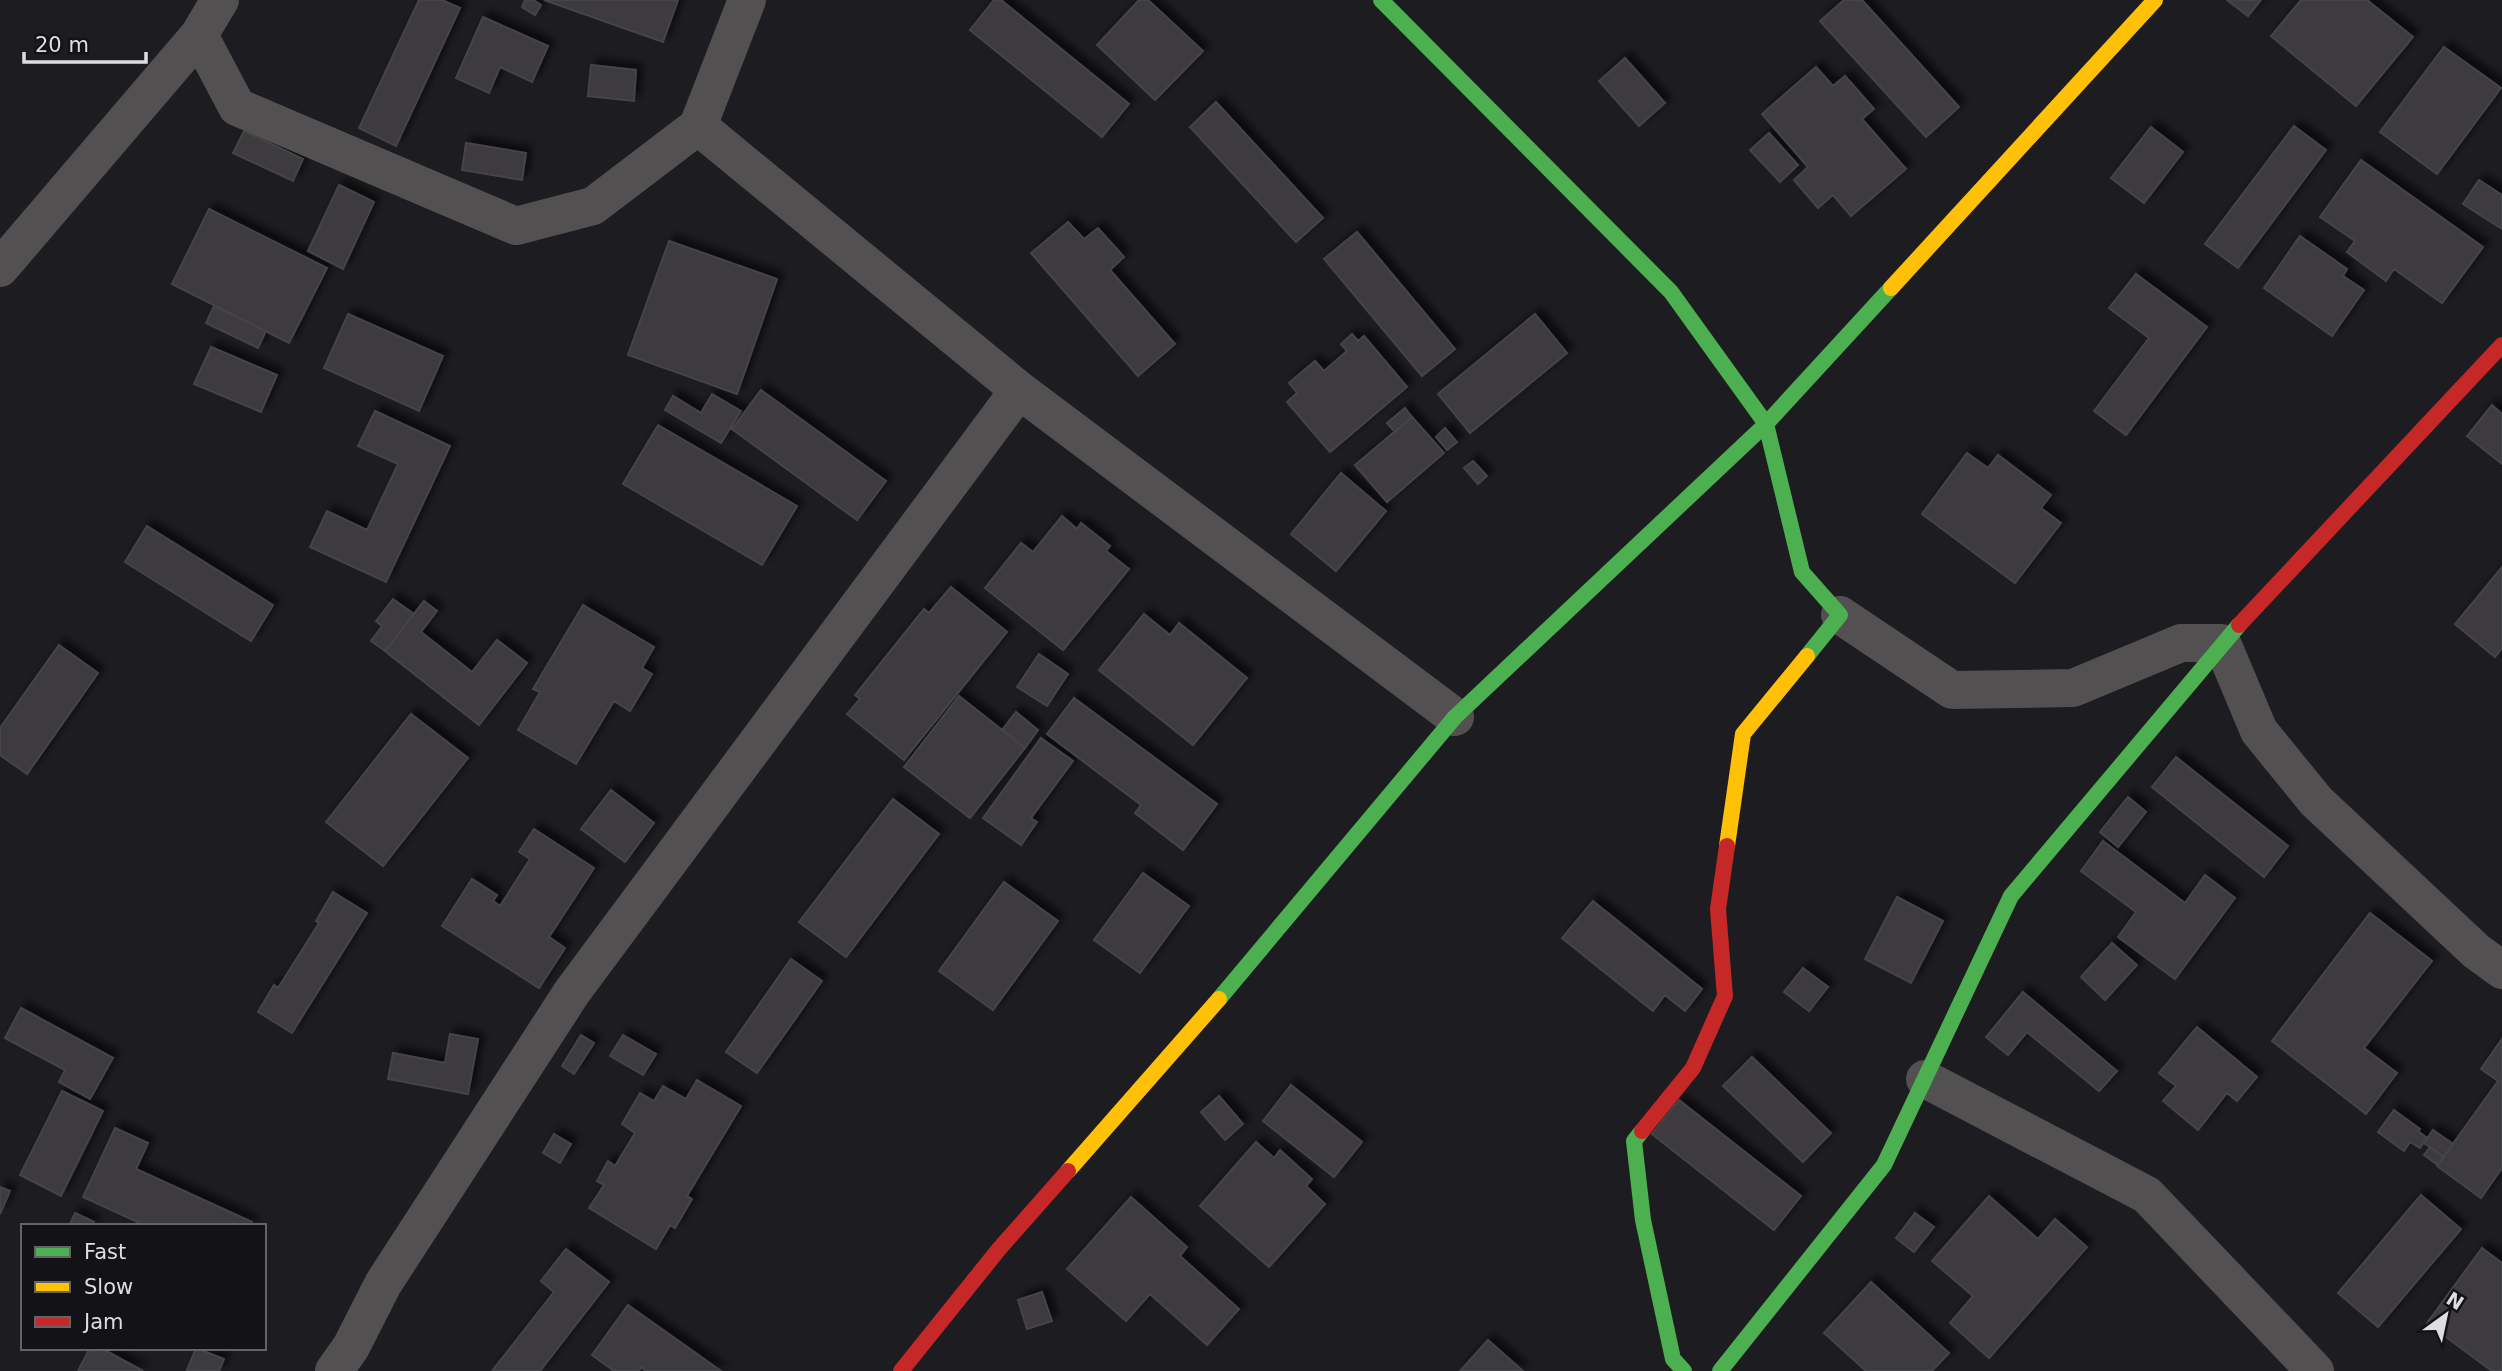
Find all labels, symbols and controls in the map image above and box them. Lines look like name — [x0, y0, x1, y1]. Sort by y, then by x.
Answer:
scale bar — [24, 21, 147, 65]
text: 20 m — [35, 33, 89, 57]
legend — [21, 1224, 266, 1350]
text: Fast — [84, 1240, 126, 1264]
text: Slow — [84, 1275, 133, 1299]
north arrow — [2411, 1280, 2481, 1350]
text: N — [2443, 1287, 2468, 1314]
text: Jam — [82, 1310, 124, 1334]

